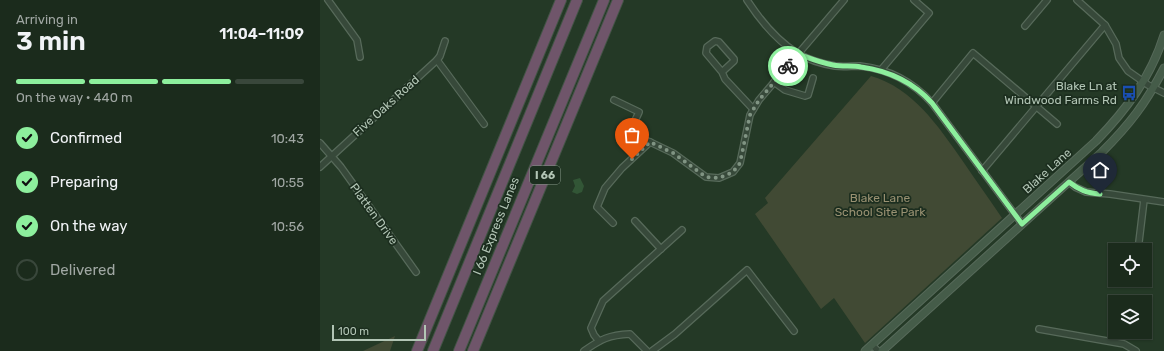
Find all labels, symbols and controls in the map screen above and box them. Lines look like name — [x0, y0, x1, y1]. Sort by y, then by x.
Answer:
text: Arriving in — [16, 12, 78, 27]
text: 11:04–11:09 — [219, 25, 304, 43]
text: 3 min — [16, 26, 86, 57]
courier — [768, 46, 808, 86]
icon: bike — [777, 55, 799, 77]
street label: Five Oaks Road — [350, 73, 422, 139]
place label: Blake Ln at Windwood Farms Rd — [1004, 79, 1117, 107]
bus stop icon: Blake Ln at Windwood Farms Rd — [1120, 84, 1138, 102]
text: On the way · 440 m — [16, 90, 133, 105]
pin — [615, 118, 649, 159]
icon: bag — [621, 124, 643, 146]
icon: check — [16, 127, 38, 149]
text: Confirmed — [50, 129, 122, 147]
text: 10:43 — [271, 131, 304, 146]
street label: Blake Lane — [1020, 145, 1074, 196]
pin — [1083, 153, 1117, 194]
icon: home — [1089, 159, 1111, 181]
road number: I 66 — [530, 166, 560, 184]
icon: check — [16, 171, 38, 193]
text: Preparing — [50, 173, 118, 191]
text: 10:55 — [271, 175, 304, 190]
street label: I 66 Express Lanes — [470, 175, 522, 277]
street label: Platten Drive — [347, 181, 401, 248]
park label: Blake Lane School Site Park — [835, 191, 926, 219]
icon: check — [16, 215, 38, 237]
text: On the way — [50, 217, 128, 235]
text: 10:56 — [271, 219, 304, 234]
map controls — [1108, 243, 1152, 339]
button: locate — [1108, 243, 1152, 287]
text: Delivered — [50, 261, 115, 279]
button: layers — [1108, 295, 1152, 339]
scale bar — [332, 323, 426, 342]
text: 100 m — [338, 325, 369, 338]

